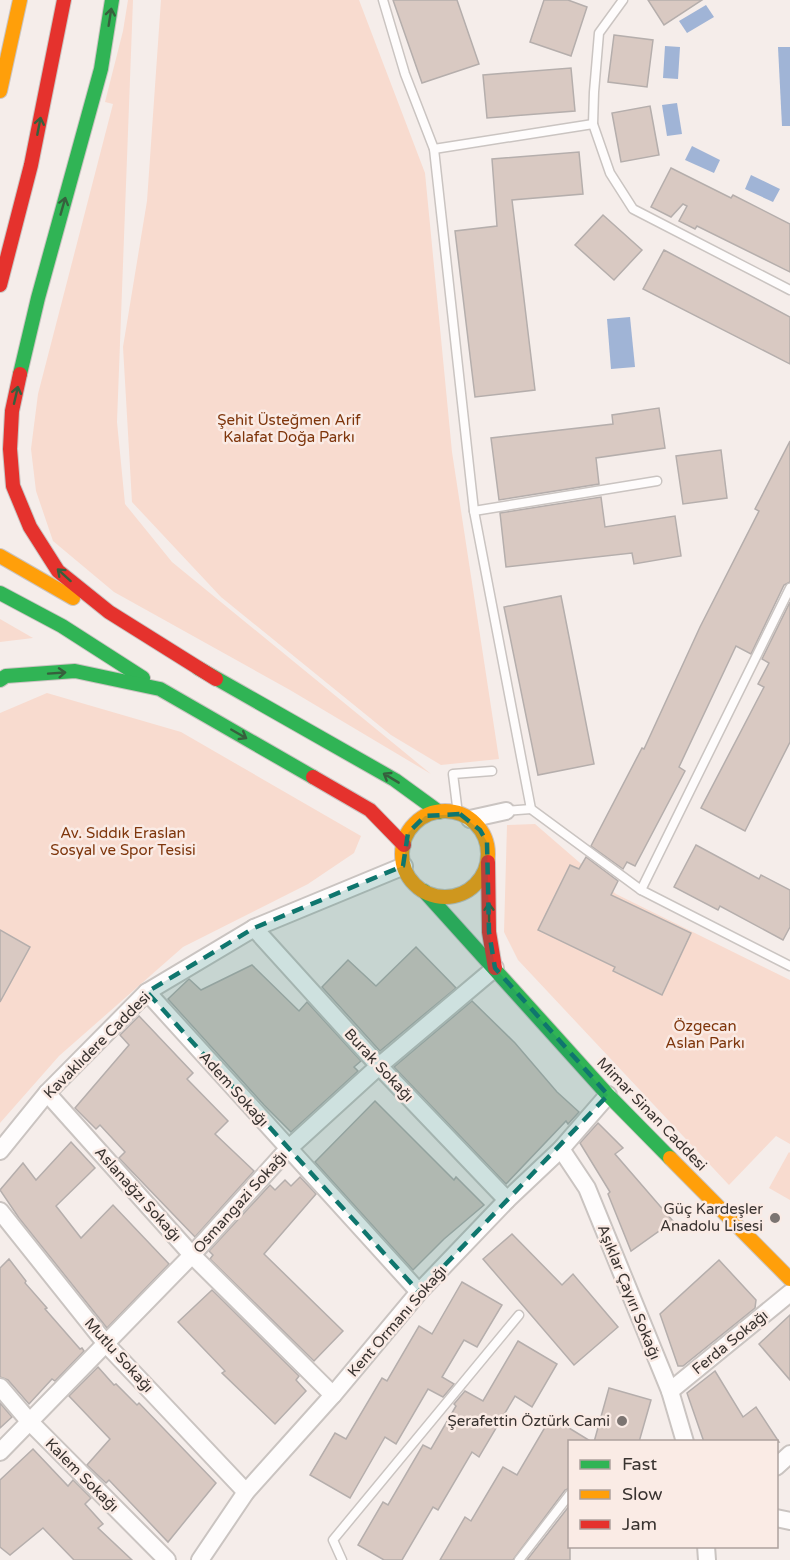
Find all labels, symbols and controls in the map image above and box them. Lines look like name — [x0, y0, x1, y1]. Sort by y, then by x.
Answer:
one-way arrow — [104, 8, 115, 27]
one-way arrow — [33, 117, 45, 136]
one-way arrow — [58, 197, 69, 216]
one-way arrow — [10, 386, 22, 405]
park label: Şehit Üsteğmen Arif Kalafat Doğa Parkı — [217, 411, 361, 446]
one-way arrow — [57, 568, 72, 582]
one-way arrow — [47, 667, 67, 678]
one-way arrow — [230, 729, 247, 741]
one-way arrow — [383, 772, 400, 784]
park label: Av. Sıddık Eraslan Sosyal ve Spor Tesisi — [50, 824, 196, 859]
one-way arrow — [483, 903, 495, 923]
street label: Kavaklıdere Caddesi — [40, 988, 154, 1102]
park label: Özgecan Aslan Parkı — [665, 1017, 745, 1052]
street label: Burak Sokağı — [340, 1025, 418, 1105]
street label: Adem Sokağı — [196, 1048, 272, 1130]
street label: Mimar Sinan Caddesi — [593, 1054, 711, 1174]
street label: Aslanağzı Sokağı — [91, 1143, 185, 1245]
street label: Osmangazi Sokağı — [189, 1147, 291, 1257]
place label: Güç Kardeşler Anadolu Lisesi — [660, 1200, 763, 1235]
marker: Güç Kardeşler Anadolu Lisesi — [768, 1211, 782, 1225]
street label: Aşıklar Çayırı Sokağı — [594, 1222, 664, 1362]
street label: Kent Ormanı Sokağı — [344, 1262, 450, 1380]
street label: Ferda Sokağı — [688, 1306, 772, 1378]
street label: Mutlu Sokağı — [81, 1314, 157, 1396]
place label: Şerafettin Öztürk Cami — [448, 1412, 610, 1430]
marker: Şerafettin Öztürk Cami — [615, 1414, 629, 1428]
street label: Kalem Sokağı — [42, 1435, 122, 1515]
legend — [568, 1440, 778, 1548]
text: Fast — [622, 1453, 657, 1475]
text: Slow — [622, 1483, 663, 1505]
text: Jam — [622, 1513, 657, 1535]

